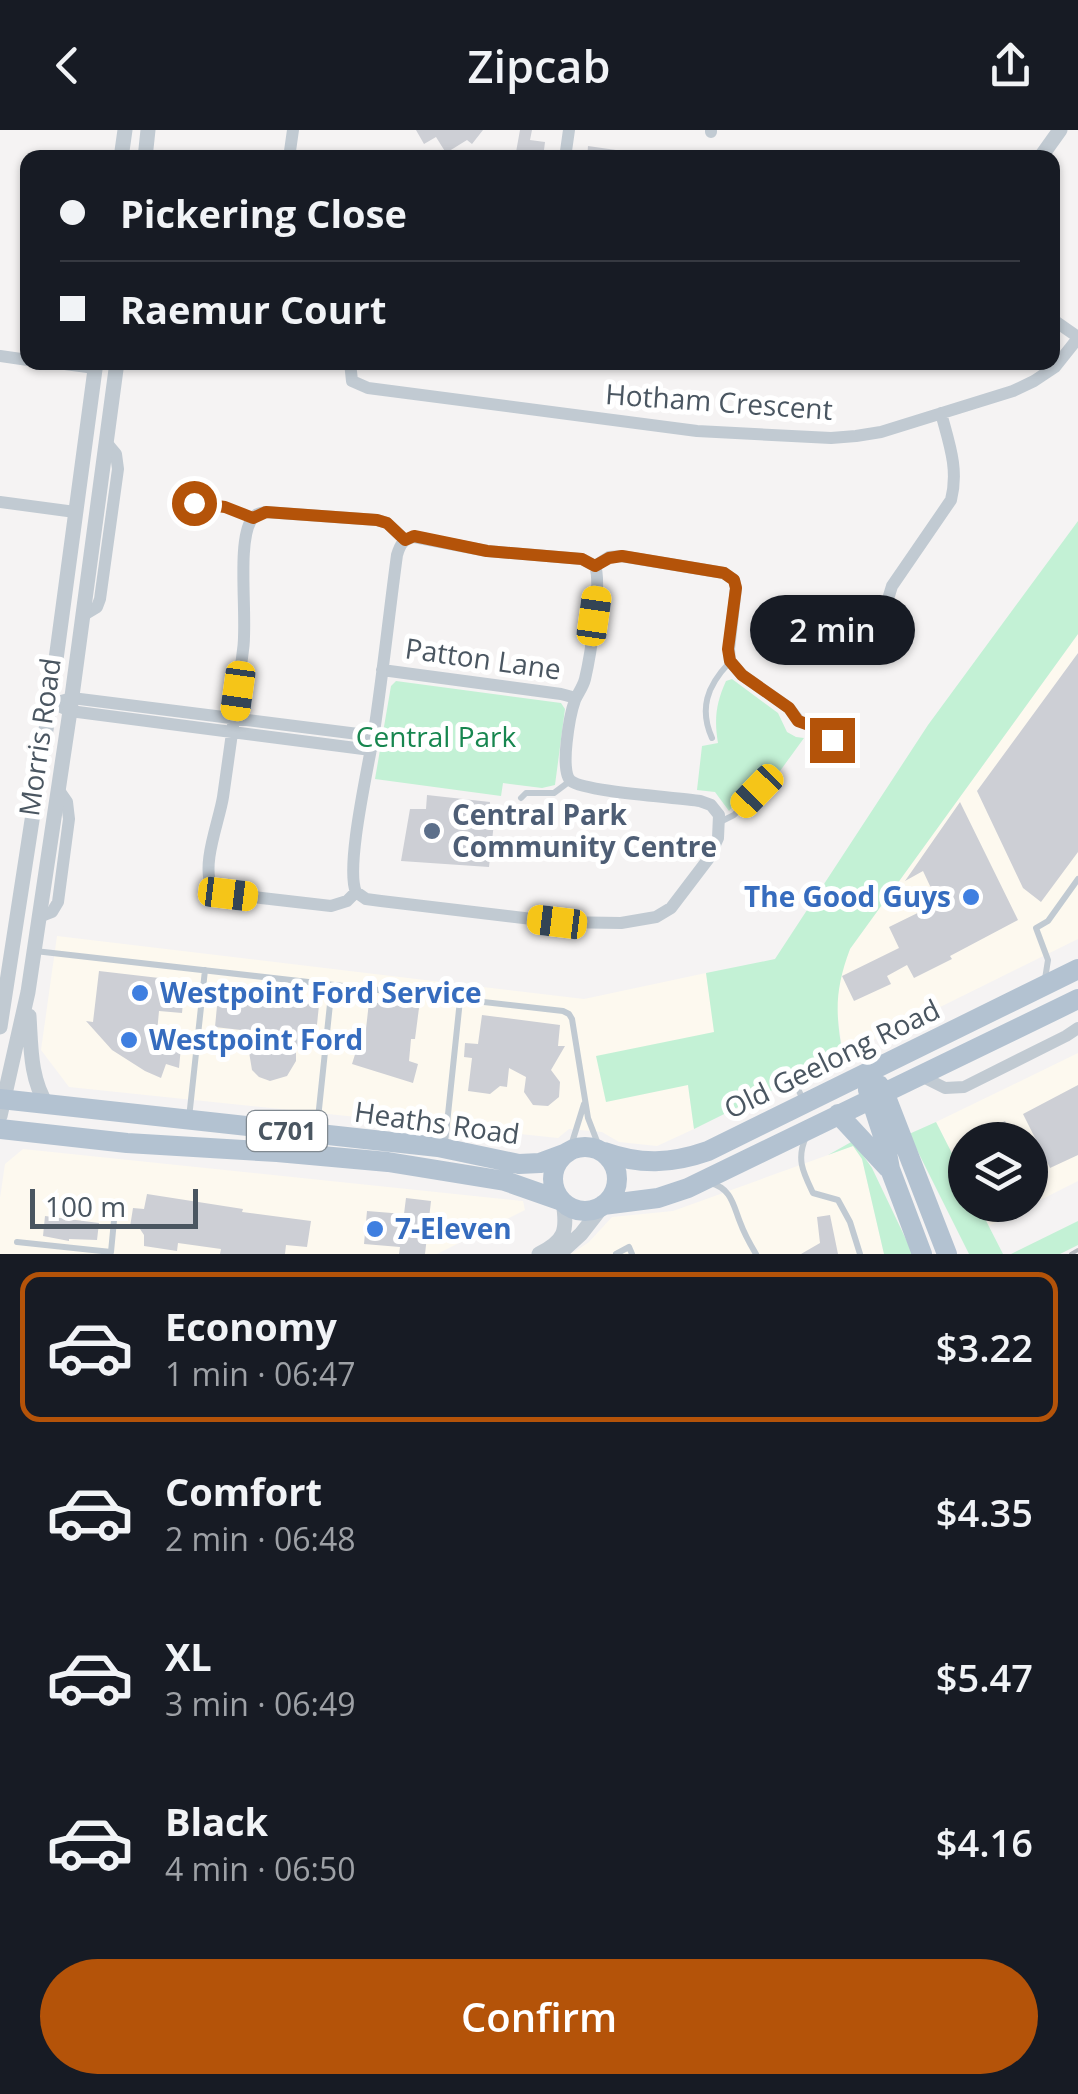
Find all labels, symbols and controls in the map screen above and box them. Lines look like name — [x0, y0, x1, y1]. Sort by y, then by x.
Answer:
text: Zipcab — [468, 35, 610, 96]
icon: back — [40, 38, 95, 93]
icon: share — [983, 38, 1038, 93]
text: Pickering Close — [120, 187, 407, 239]
text: Raemur Court — [120, 283, 386, 335]
street label: Hotham Crescent — [604, 374, 834, 428]
route start — [172, 481, 217, 526]
car — [575, 584, 613, 648]
callout: 2 min — [750, 595, 914, 665]
text: 2 min — [789, 608, 876, 651]
street label: Patton Lane — [403, 628, 563, 688]
street label: Morris Road — [9, 655, 69, 818]
car — [219, 659, 257, 723]
park label: Central Park — [356, 717, 516, 755]
route end — [810, 718, 855, 763]
car — [725, 759, 789, 823]
place label: Central Park Community Centre — [452, 795, 717, 865]
marker: Central Park Community Centre — [421, 820, 443, 842]
car — [196, 875, 260, 913]
place label: The Good Guys — [744, 877, 951, 915]
marker: The Good Guys — [960, 886, 982, 908]
car — [525, 903, 589, 941]
place label: Westpoint Ford Service — [160, 973, 482, 1011]
marker: Westpoint Ford Service — [129, 982, 151, 1004]
street label: Old Geelong Road — [717, 989, 946, 1127]
place label: Westpoint Ford — [149, 1020, 363, 1058]
marker: Westpoint Ford — [118, 1029, 140, 1051]
street label: Heaths Road — [352, 1092, 522, 1152]
road number: C701 — [247, 1111, 327, 1151]
map controls — [948, 1122, 1048, 1222]
button: layers — [948, 1122, 1048, 1222]
scale bar — [30, 1184, 198, 1228]
text: 100 m — [45, 1187, 126, 1225]
place label: 7-Eleven — [395, 1209, 512, 1247]
marker: 7-Eleven — [364, 1218, 386, 1240]
text: Economy — [165, 1300, 337, 1352]
icon: car — [45, 1302, 135, 1392]
text: $3.22 — [936, 1321, 1033, 1373]
text: 1 min · 06:47 — [165, 1352, 356, 1395]
text: Comfort — [165, 1465, 322, 1517]
icon: car — [45, 1467, 135, 1557]
text: $4.35 — [936, 1486, 1033, 1538]
text: 2 min · 06:48 — [165, 1517, 356, 1560]
text: XL — [165, 1630, 212, 1682]
icon: car — [45, 1632, 135, 1722]
text: $5.47 — [936, 1651, 1033, 1703]
text: 3 min · 06:49 — [165, 1682, 356, 1725]
text: Black — [165, 1795, 268, 1847]
icon: car — [45, 1797, 135, 1887]
text: $4.16 — [936, 1816, 1033, 1868]
text: 4 min · 06:50 — [165, 1847, 356, 1890]
button: Confirm — [40, 1959, 1038, 2074]

